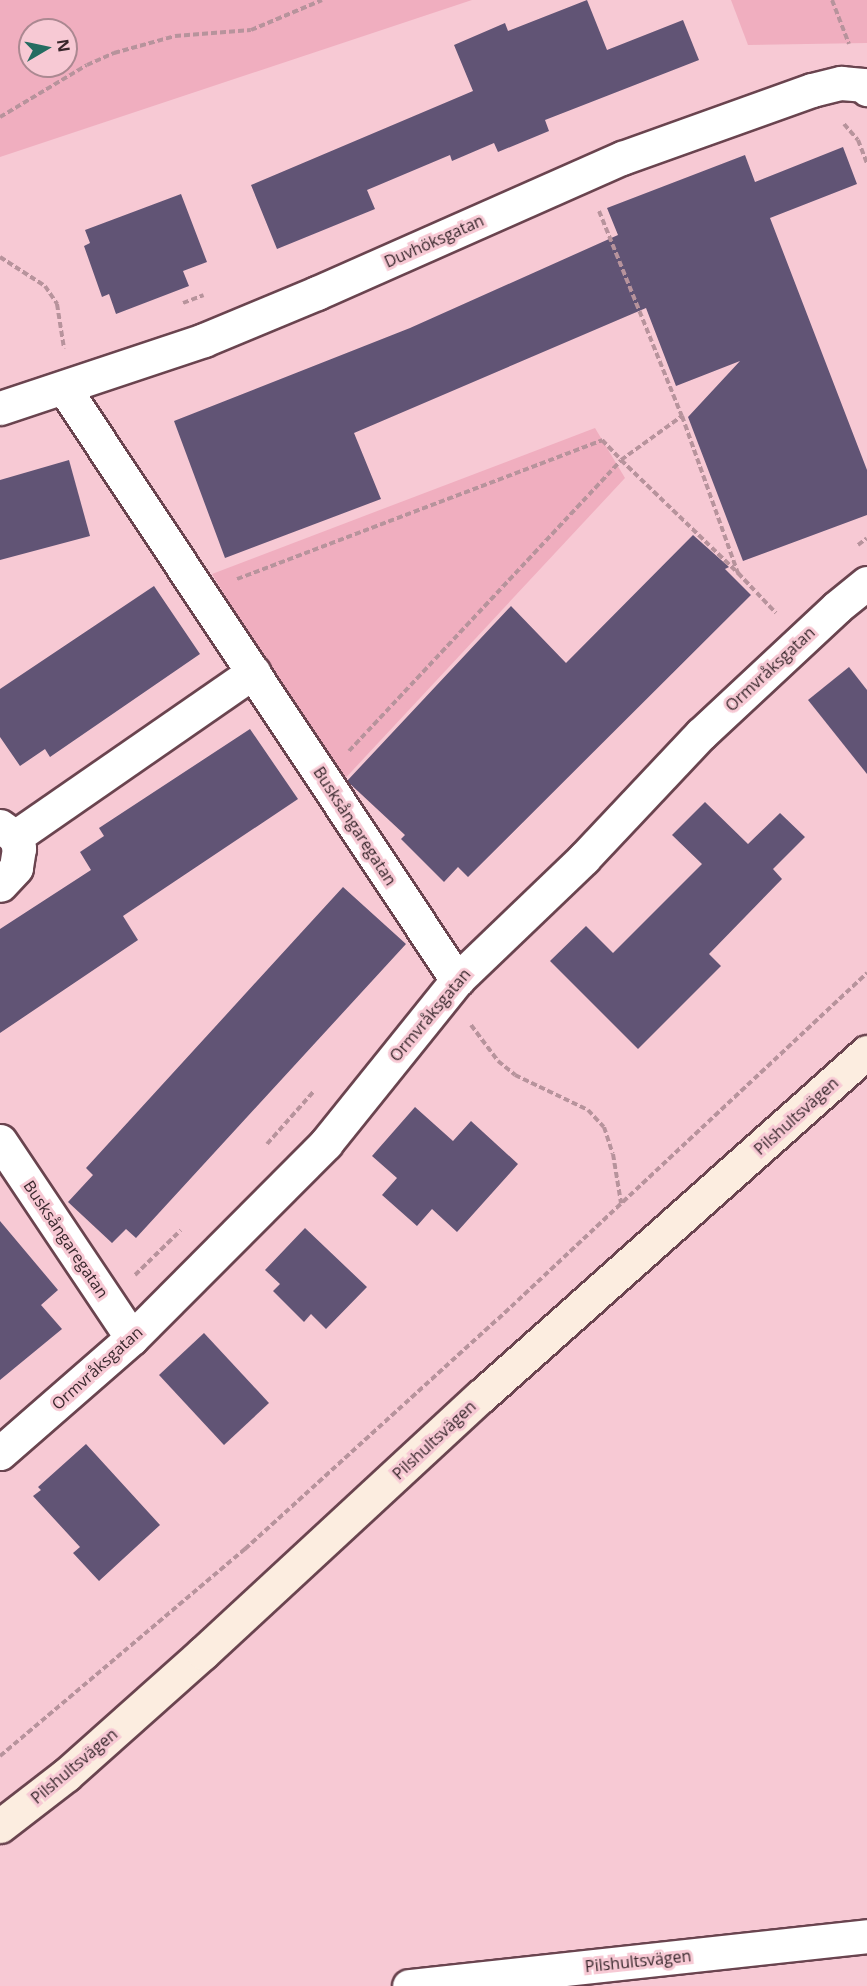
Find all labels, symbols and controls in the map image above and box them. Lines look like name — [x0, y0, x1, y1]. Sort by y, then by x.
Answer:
north arrow — [18, 18, 78, 78]
text: N — [52, 37, 76, 54]
street label: Duvhöksgatan — [381, 210, 487, 272]
street label: Ormvråksgatan — [721, 623, 819, 715]
street label: Busksångaregatan — [309, 763, 401, 889]
street label: Ormvråksgatan — [386, 965, 474, 1065]
street label: Pilshultsvägen — [750, 1073, 842, 1159]
street label: Busksångaregatan — [20, 1177, 112, 1301]
street label: Ormvråksgatan — [48, 1322, 146, 1414]
street label: Pilshultsvägen — [388, 1397, 480, 1483]
street label: Pilshultsvägen — [27, 1724, 121, 1808]
street label: Pilshultsvägen — [584, 1946, 692, 1976]

